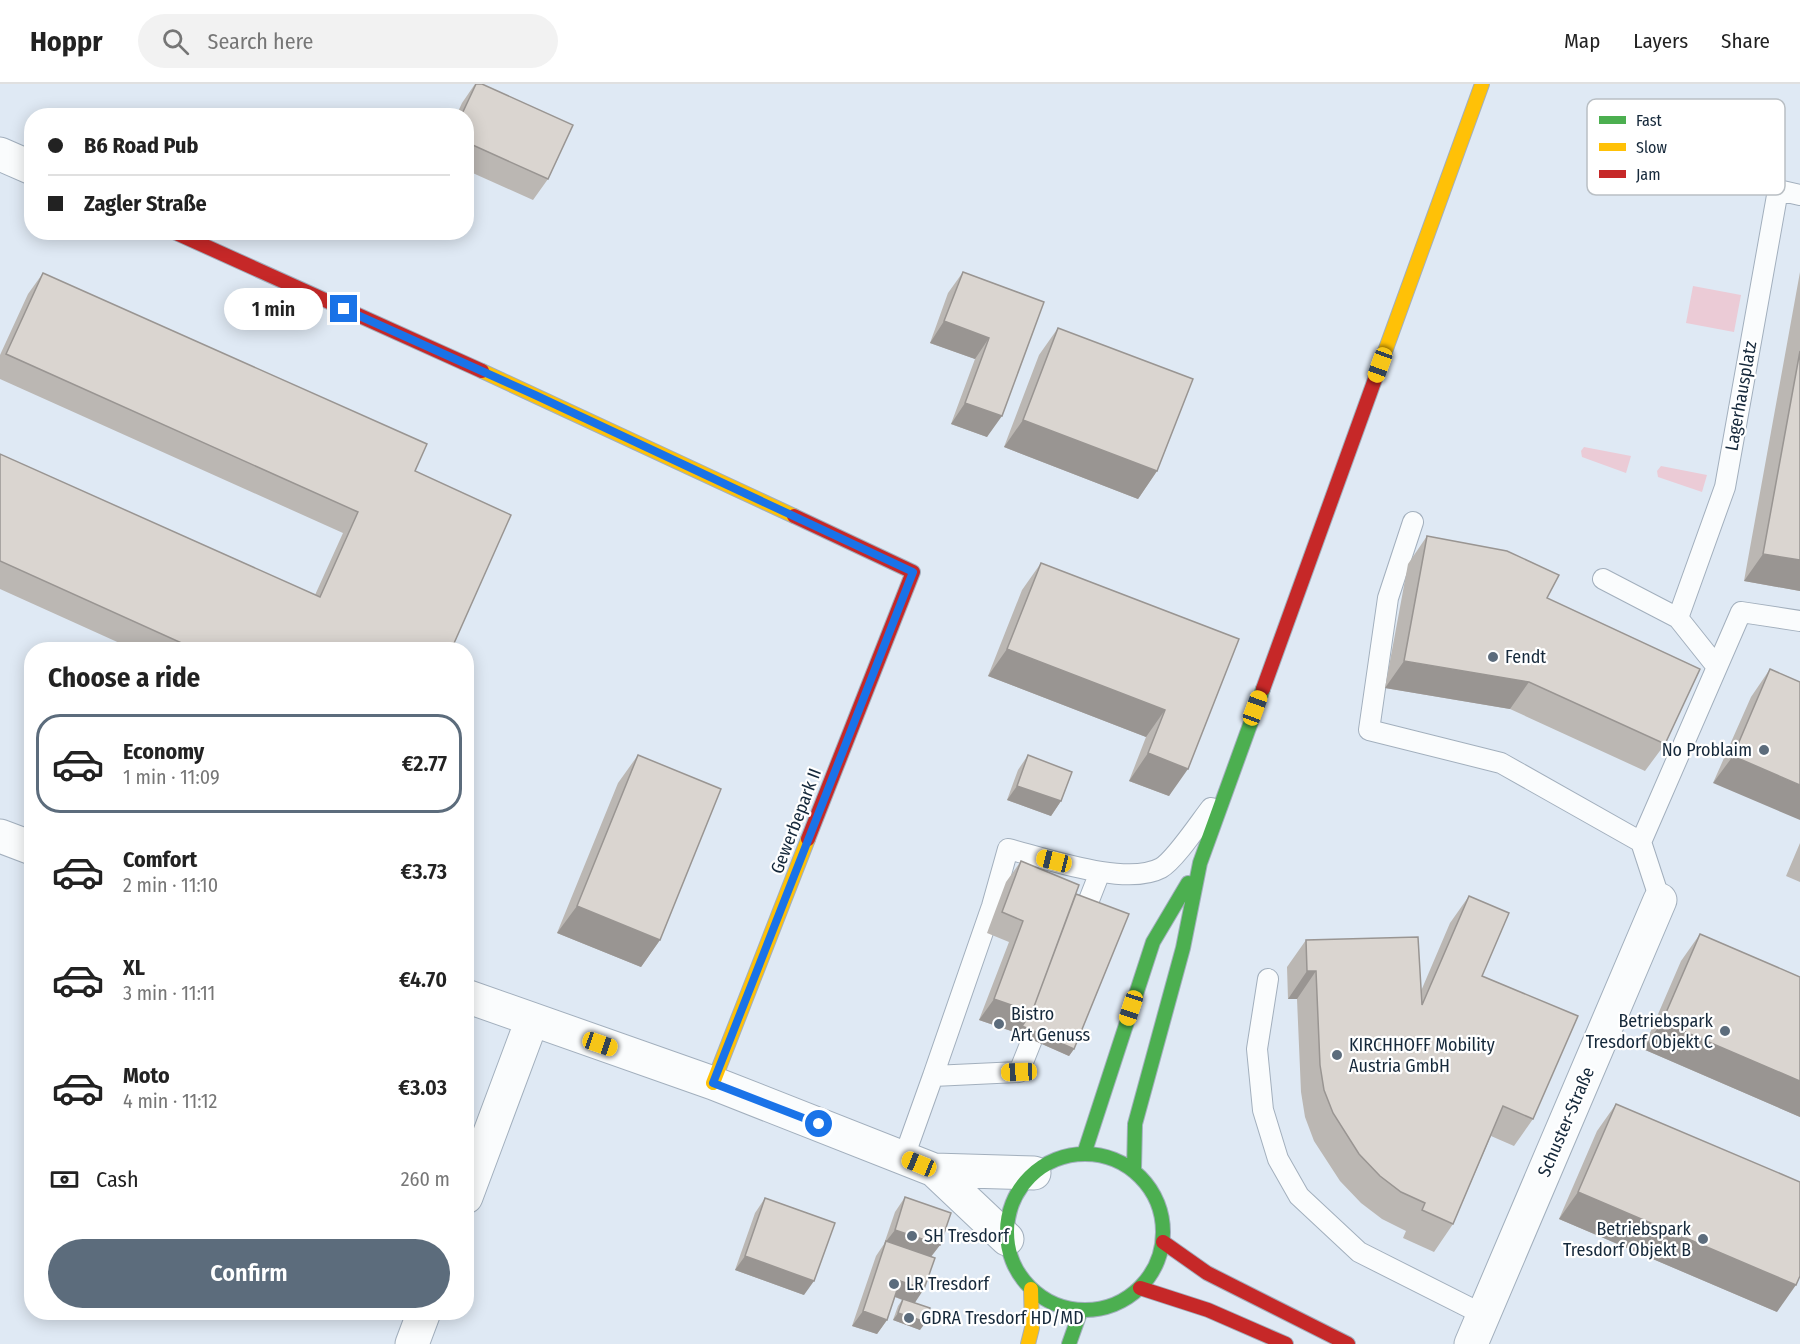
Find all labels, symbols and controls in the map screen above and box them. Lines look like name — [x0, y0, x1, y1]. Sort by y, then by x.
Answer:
search box — [138, 14, 558, 68]
text: Hoppr — [30, 25, 102, 58]
icon: search — [159, 25, 192, 58]
text: Search here — [207, 28, 313, 55]
text: Map — [1564, 28, 1600, 54]
text: Layers — [1633, 28, 1688, 54]
text: Share — [1721, 28, 1770, 54]
legend — [1587, 99, 1785, 195]
text: Fast — [1636, 111, 1663, 130]
text: B6 Road Pub — [84, 132, 198, 159]
text: Slow — [1636, 138, 1667, 157]
text: Jam — [1636, 165, 1661, 184]
text: Zagler Straße — [84, 190, 207, 217]
callout: 1 min — [224, 288, 323, 330]
route end — [330, 295, 357, 322]
text: 1 min — [252, 297, 295, 321]
street label: Lagerhausplatz — [1721, 339, 1761, 453]
car — [1365, 345, 1395, 385]
place label: Fendt — [1505, 646, 1546, 668]
marker: Fendt — [1486, 650, 1500, 664]
text: Choose a ride — [48, 662, 200, 694]
car — [1240, 688, 1270, 728]
icon: car — [51, 737, 105, 791]
text: Economy — [123, 738, 204, 765]
place label: No Problaim — [1662, 739, 1752, 761]
marker: No Problaim — [1757, 743, 1771, 757]
text: €2.77 — [402, 750, 447, 777]
text: 1 min · 11:09 — [123, 765, 220, 789]
street label: Gewerbepark II — [766, 765, 826, 877]
icon: car — [51, 845, 105, 899]
text: Comfort — [123, 846, 197, 873]
car — [1034, 848, 1074, 874]
text: €3.73 — [401, 858, 447, 885]
text: 2 min · 11:10 — [123, 873, 218, 897]
icon: car — [51, 953, 105, 1007]
text: XL — [123, 954, 145, 981]
text: €4.70 — [399, 966, 447, 993]
text: 3 min · 11:11 — [123, 981, 215, 1005]
car — [1117, 988, 1145, 1028]
place label: Bistro Art Genuss — [1011, 1003, 1090, 1046]
place label: Betriebspark Tresdorf Objekt C — [1586, 1010, 1714, 1053]
marker: Bistro Art Genuss — [992, 1017, 1006, 1031]
marker: Betriebspark Tresdorf Objekt C — [1718, 1024, 1732, 1038]
car — [580, 1030, 620, 1058]
place label: KIRCHHOFF Mobility Austria GmbH — [1349, 1034, 1495, 1077]
marker: KIRCHHOFF Mobility Austria GmbH — [1330, 1048, 1344, 1062]
icon: car — [51, 1061, 105, 1115]
text: Moto — [123, 1062, 170, 1089]
car — [1001, 1062, 1037, 1082]
street label: Schuster-Straße — [1533, 1064, 1599, 1180]
text: €3.03 — [398, 1074, 447, 1101]
text: 4 min · 11:12 — [123, 1089, 217, 1113]
route start — [805, 1110, 832, 1137]
car — [899, 1149, 939, 1179]
icon: cash — [48, 1163, 81, 1196]
text: Cash — [96, 1166, 139, 1193]
text: 260 m — [401, 1167, 450, 1191]
place label: Betriebspark Tresdorf Objekt B — [1563, 1218, 1692, 1261]
place label: SH Tresdorf — [924, 1225, 1011, 1247]
marker: SH Tresdorf — [905, 1229, 919, 1243]
marker: Betriebspark Tresdorf Objekt B — [1696, 1232, 1710, 1246]
button: Confirm — [48, 1239, 450, 1308]
place label: LR Tresdorf — [906, 1273, 991, 1295]
marker: LR Tresdorf — [887, 1277, 901, 1291]
place label: GDRA Tresdorf HD/MD — [921, 1307, 1084, 1329]
marker: GDRA Tresdorf HD/MD — [902, 1311, 916, 1325]

